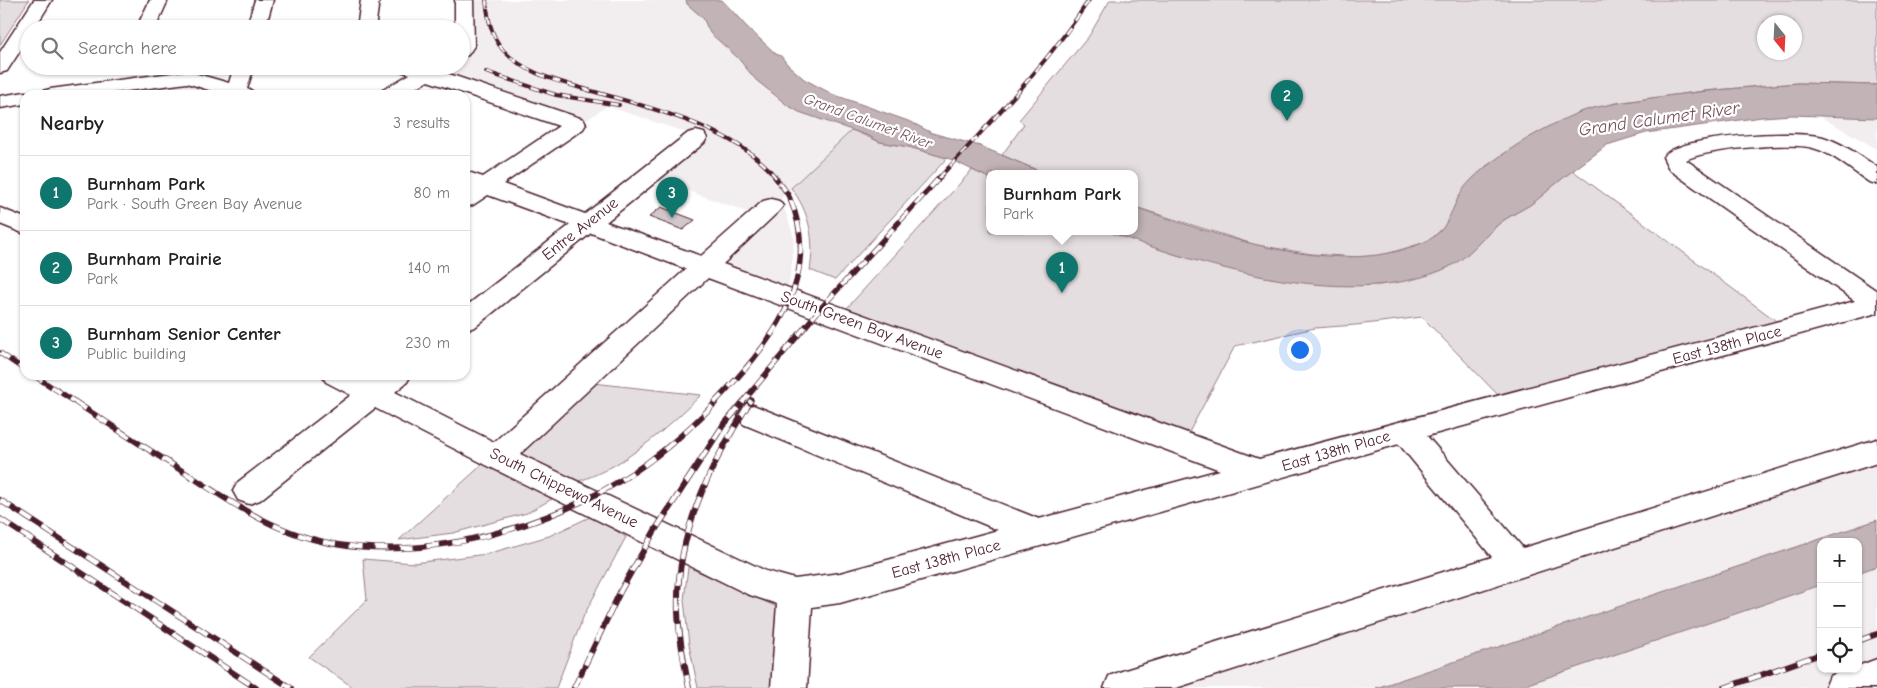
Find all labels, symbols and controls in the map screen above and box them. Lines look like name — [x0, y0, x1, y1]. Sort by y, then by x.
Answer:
north arrow — [1757, 15, 1802, 60]
search box — [20, 20, 470, 75]
icon: search — [38, 34, 66, 62]
text: Search here — [78, 37, 177, 59]
pin: 2 — [1271, 80, 1303, 121]
water label: Grand Calumet River — [801, 89, 936, 153]
water label: Grand Calumet River — [1577, 97, 1742, 141]
text: Nearby — [40, 111, 104, 135]
text: 3 results — [393, 114, 450, 132]
popup — [986, 170, 1138, 235]
text: Burnham Park — [87, 173, 205, 195]
pin: 3 — [656, 177, 688, 218]
text: Burnham Park — [1003, 183, 1121, 205]
text: 1 — [53, 184, 59, 202]
text: 80 m — [413, 184, 450, 202]
street label: Entre Avenue — [539, 194, 621, 264]
text: Park · South Green Bay Avenue — [87, 195, 302, 213]
text: Park — [1003, 205, 1034, 223]
text: Burnham Prairie — [87, 248, 221, 270]
pin: 1 — [1046, 252, 1078, 293]
text: 2 — [52, 259, 60, 277]
text: 140 m — [408, 259, 450, 277]
text: Park — [87, 270, 118, 288]
street label: South Green Bay Avenue — [779, 287, 945, 363]
street label: East 138th Place — [1671, 322, 1783, 368]
text: Burnham Senior Center — [87, 323, 281, 345]
text: 3 — [52, 334, 60, 352]
text: 230 m — [405, 334, 450, 352]
your location — [1287, 337, 1313, 363]
text: Public building — [87, 345, 186, 363]
street label: East 138th Place — [1280, 427, 1392, 475]
street label: South Chippewa Avenue — [487, 444, 641, 532]
street label: East 138th Place — [890, 536, 1002, 582]
map controls — [1817, 538, 1862, 673]
button: + — [1817, 538, 1862, 583]
button: − — [1817, 583, 1862, 628]
button: locate — [1817, 628, 1862, 673]

